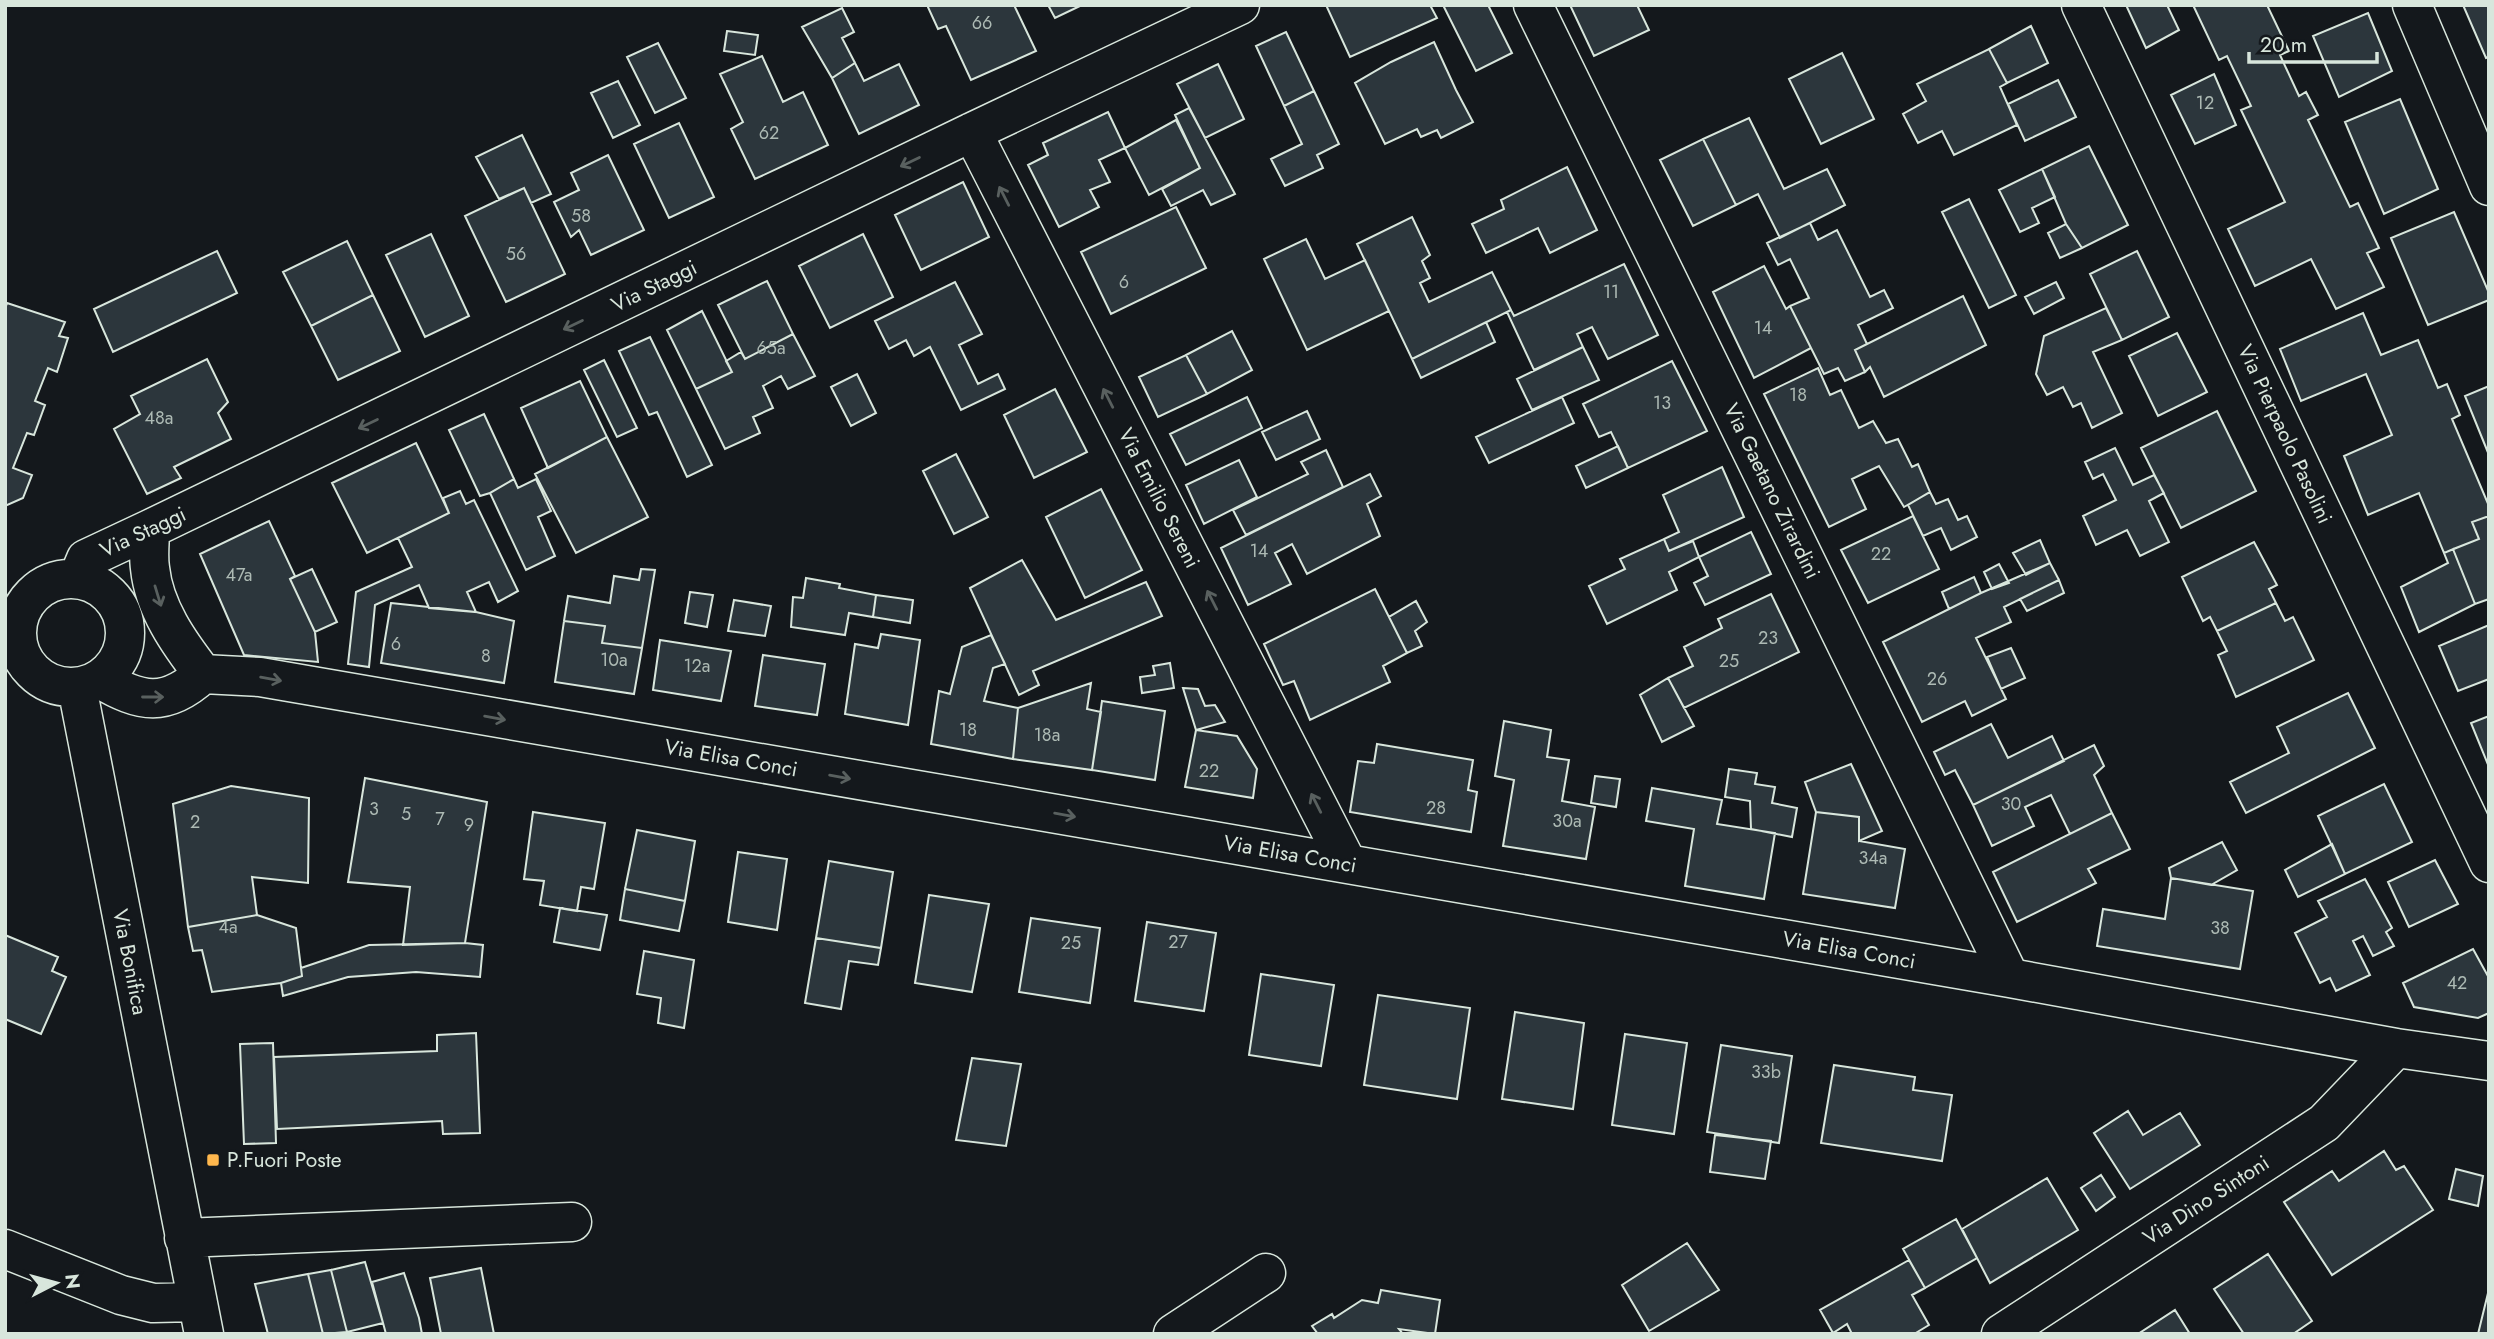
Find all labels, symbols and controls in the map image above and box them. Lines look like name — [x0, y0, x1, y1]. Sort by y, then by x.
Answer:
house number: 66 — [972, 10, 992, 36]
scale bar — [2249, 21, 2377, 65]
text: 20 m — [2260, 30, 2307, 60]
house number: 12 — [2196, 90, 2214, 116]
house number: 62 — [759, 120, 779, 146]
one-way arrow — [900, 156, 921, 169]
one-way arrow — [997, 186, 1011, 207]
house number: 58 — [571, 203, 591, 229]
house number: 56 — [506, 241, 526, 267]
street label: Via Staggi — [606, 252, 702, 320]
house number: 6 — [1119, 269, 1129, 295]
house number: 11 — [1603, 279, 1619, 305]
house number: 14 — [1754, 315, 1772, 341]
one-way arrow — [563, 319, 584, 332]
house number: 65a — [756, 335, 786, 361]
street label: Via Pierpaolo Pasolini — [2230, 340, 2340, 528]
house number: 18 — [1789, 382, 1807, 408]
one-way arrow — [1101, 388, 1115, 409]
house number: 13 — [1653, 390, 1671, 416]
street label: Via Gaetano Zirardini — [1716, 398, 1828, 584]
house number: 48a — [145, 405, 173, 431]
one-way arrow — [358, 418, 379, 431]
street label: Via Emilio Sereni — [1111, 423, 1207, 573]
street label: Via Staggi — [95, 499, 191, 565]
house number: 14 — [1250, 538, 1268, 564]
house number: 22 — [1871, 541, 1891, 567]
house number: 47a — [226, 562, 252, 588]
one-way arrow — [153, 585, 165, 607]
one-way arrow — [1205, 590, 1219, 611]
house number: 23 — [1758, 625, 1778, 651]
house number: 6 — [391, 631, 401, 657]
house number: 8 — [481, 643, 491, 669]
house number: 10a — [600, 647, 628, 673]
house number: 25 — [1719, 648, 1739, 674]
house number: 12a — [684, 653, 711, 679]
house number: 26 — [1927, 666, 1947, 692]
one-way arrow — [259, 673, 282, 686]
one-way arrow — [141, 690, 164, 704]
one-way arrow — [484, 712, 506, 725]
house number: 18 — [959, 717, 977, 743]
house number: 18a — [1034, 722, 1060, 748]
street label: Via Elisa Conci — [662, 732, 800, 784]
house number: 22 — [1199, 758, 1219, 784]
one-way arrow — [829, 771, 851, 784]
house number: 30 — [2001, 791, 2022, 817]
one-way arrow — [1309, 793, 1322, 814]
house number: 28 — [1426, 795, 1446, 821]
house number: 3 — [369, 796, 379, 822]
house number: 5 — [401, 801, 411, 827]
house number: 7 — [435, 806, 445, 832]
house number: 30a — [1552, 808, 1582, 834]
house number: 2 — [190, 809, 200, 835]
one-way arrow — [1053, 809, 1076, 822]
house number: 9 — [464, 812, 474, 838]
street label: Via Elisa Conci — [1221, 828, 1359, 880]
house number: 34a — [1859, 845, 1887, 871]
street label: Via Bonifica — [105, 907, 155, 1017]
house number: 4a — [218, 914, 238, 940]
house number: 38 — [2210, 915, 2230, 941]
street label: Via Elisa Conci — [1780, 924, 1918, 976]
house number: 27 — [1168, 929, 1188, 955]
house number: 25 — [1061, 930, 1081, 956]
house number: 42 — [2447, 970, 2467, 996]
house number: 33b — [1751, 1059, 1781, 1085]
place label: P.Fuori Poste — [227, 1145, 342, 1175]
street label: Via Dino Sintoni — [2137, 1148, 2275, 1252]
marker: P.Fuori Poste — [205, 1152, 221, 1168]
north arrow — [21, 1248, 91, 1318]
text: N — [58, 1272, 87, 1290]

